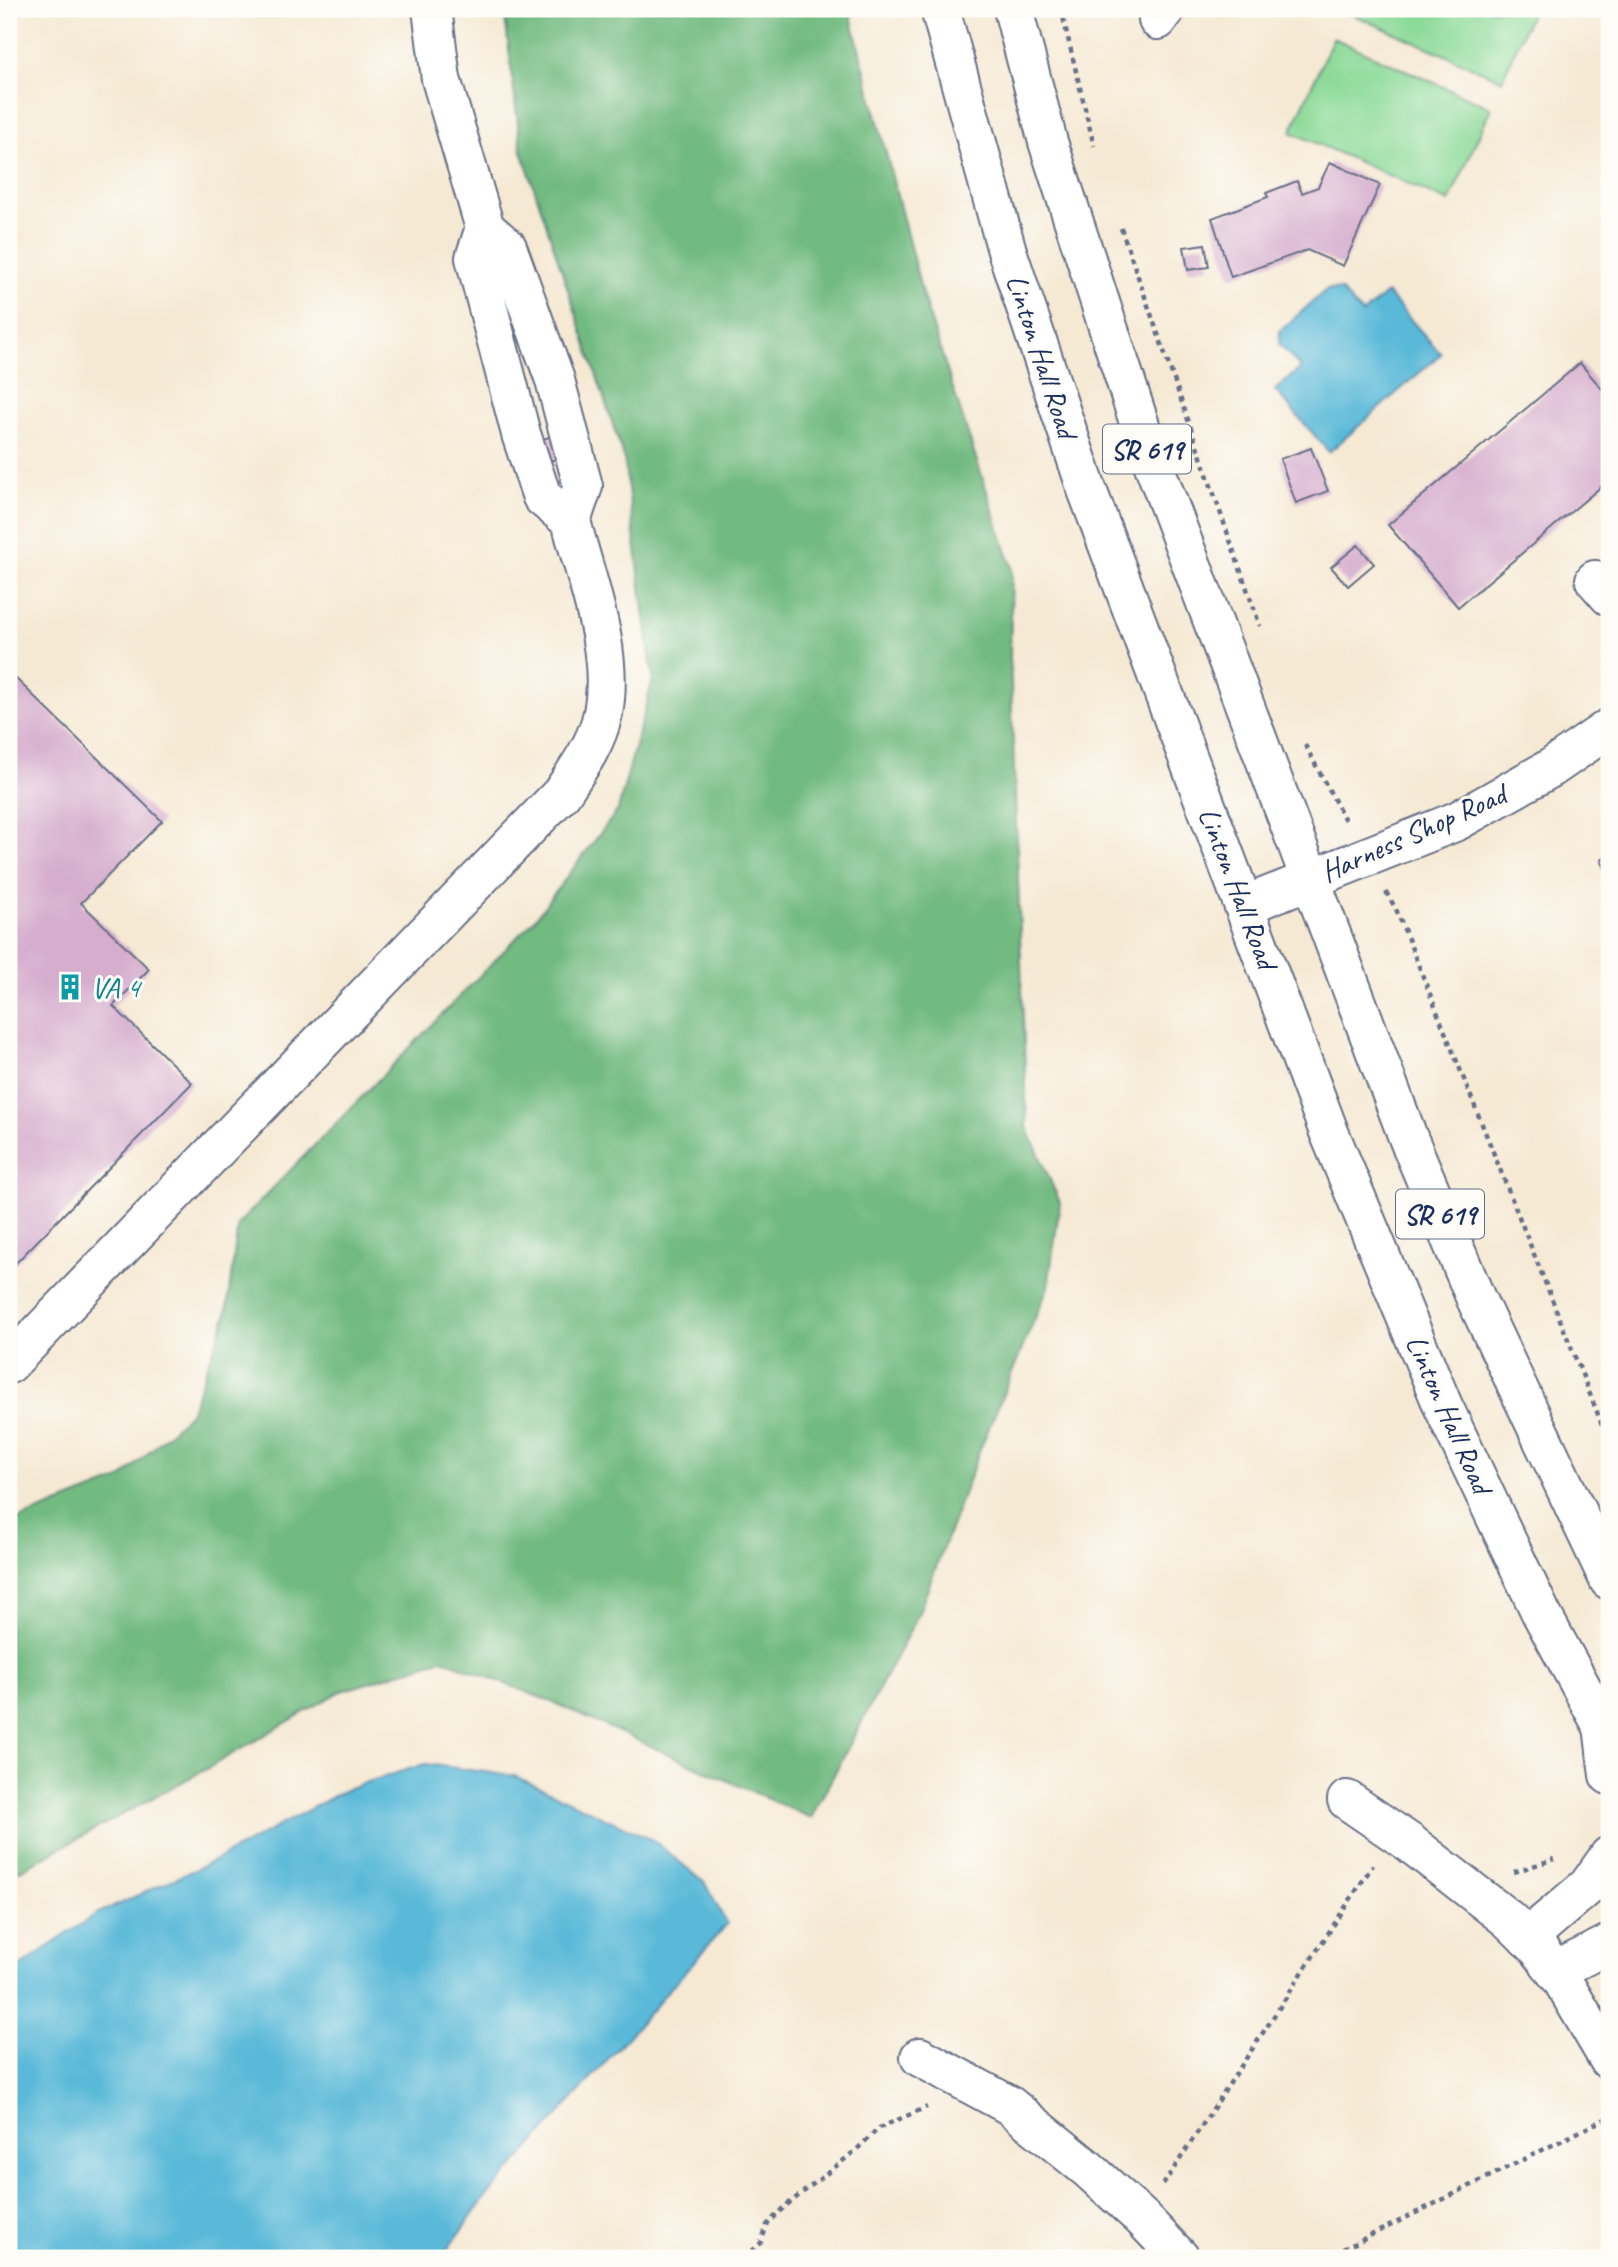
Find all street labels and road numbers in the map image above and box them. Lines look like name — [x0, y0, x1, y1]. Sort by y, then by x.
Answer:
street label: Linton Hall Road — [998, 270, 1088, 446]
road number: SR 619 — [1103, 424, 1191, 474]
street label: Harness Shop Road — [1315, 774, 1515, 891]
street label: Linton Hall Road — [1190, 802, 1288, 978]
road number: SR 619 — [1396, 1190, 1484, 1238]
street label: Linton Hall Road — [1397, 1329, 1503, 1503]

